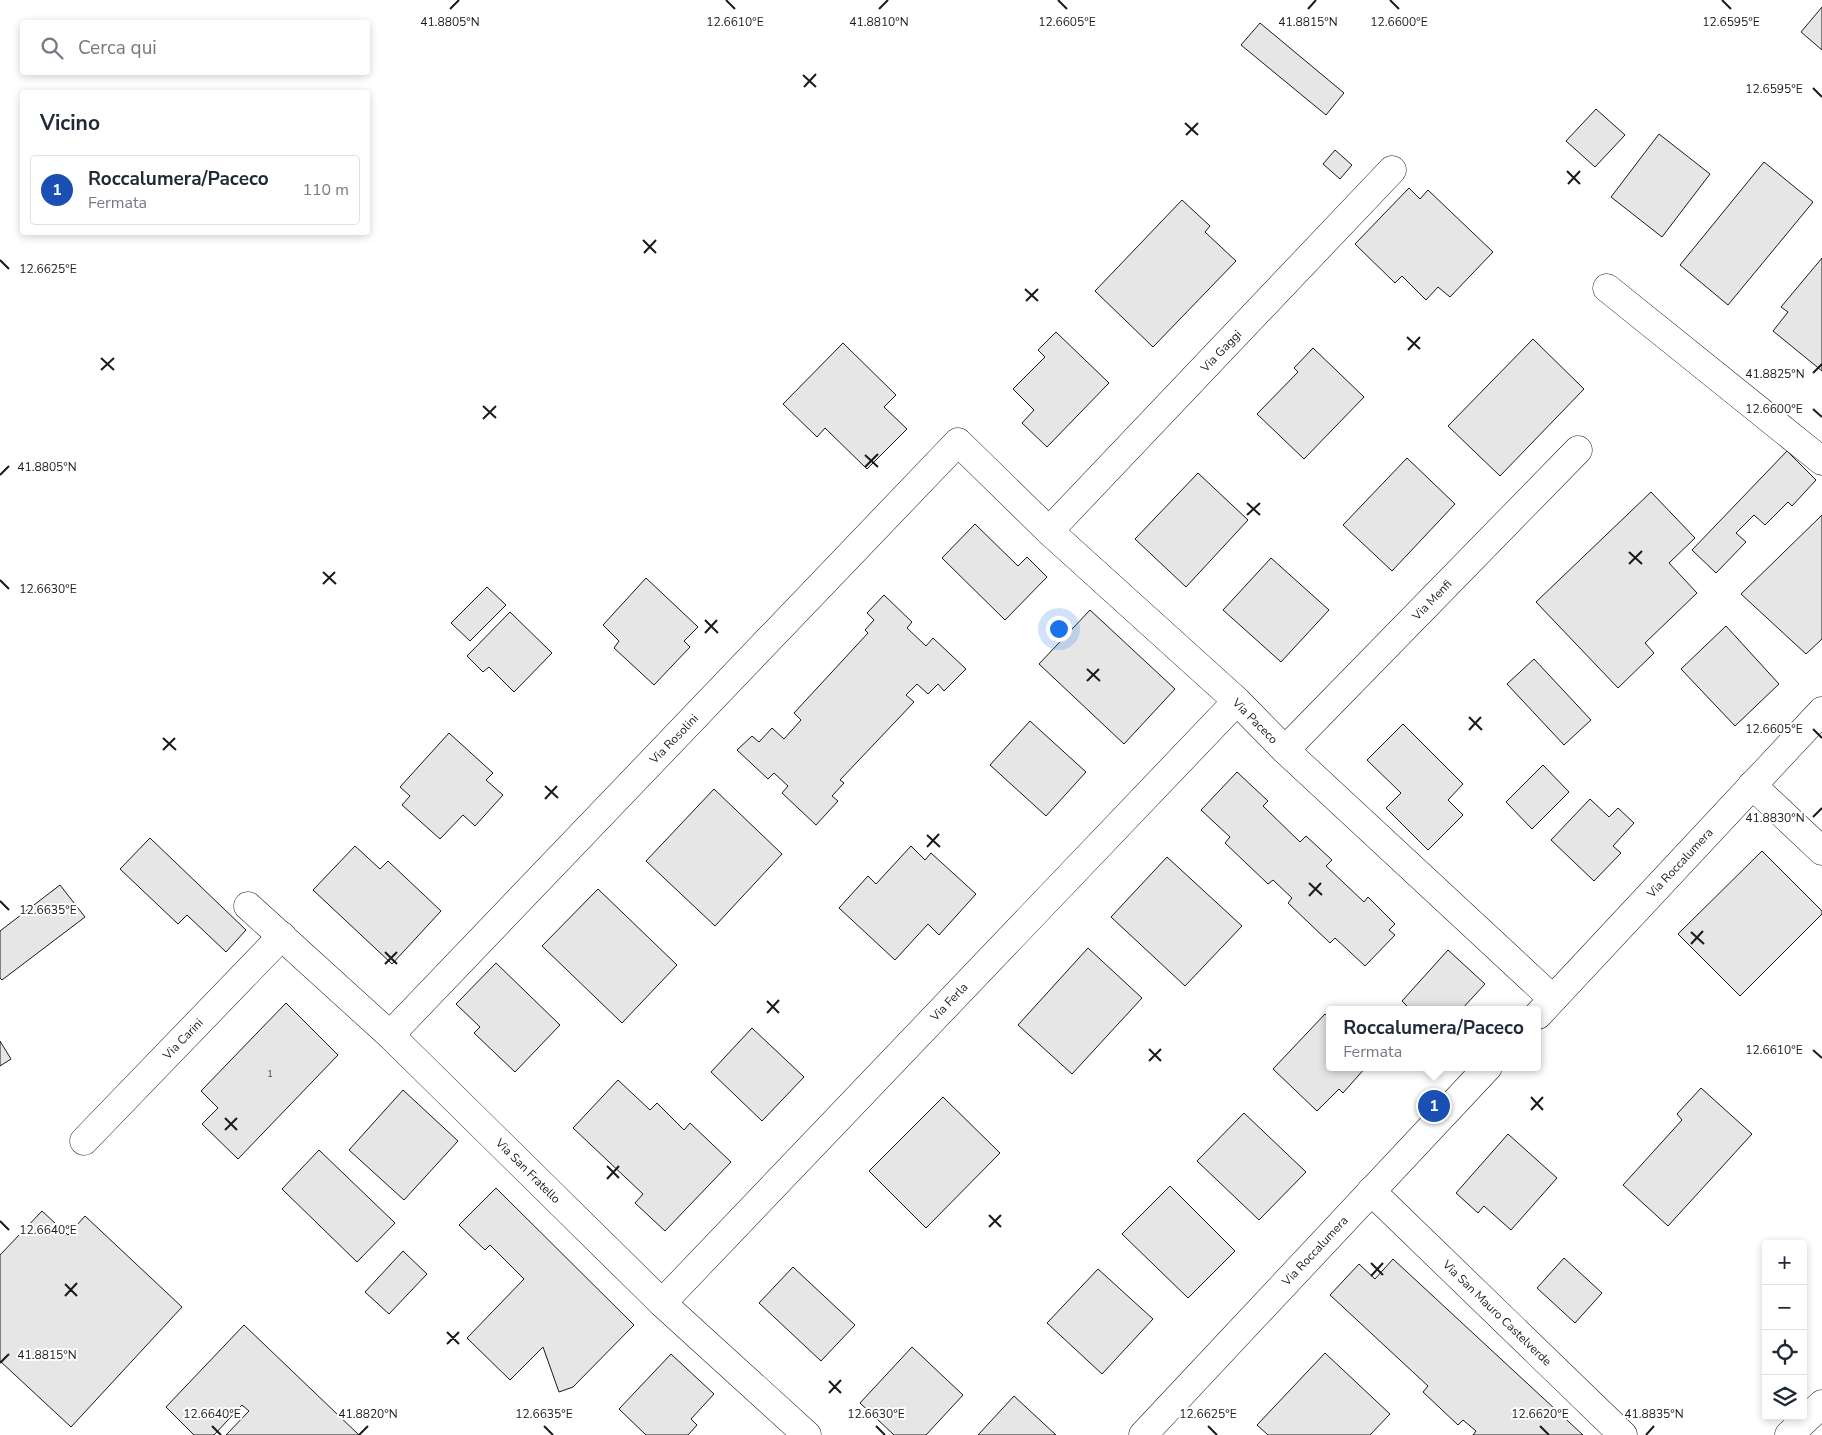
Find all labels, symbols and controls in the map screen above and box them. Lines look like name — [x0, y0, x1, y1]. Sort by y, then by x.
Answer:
text: 41.8805°N — [420, 14, 480, 30]
text: 12.6610°E — [706, 14, 764, 30]
text: 41.8810°N — [849, 14, 909, 30]
text: 12.6605°E — [1038, 14, 1096, 30]
text: 41.8815°N — [1278, 14, 1338, 30]
text: 12.6600°E — [1370, 14, 1428, 30]
text: 12.6595°E — [1702, 14, 1760, 30]
search box — [20, 20, 370, 75]
icon: search — [38, 34, 66, 62]
text: Cerca qui — [78, 35, 157, 61]
text: 12.6595°E — [1745, 81, 1803, 97]
text: Vicino — [40, 109, 100, 137]
text: Roccalumera/Paceco — [88, 166, 269, 192]
text: 1 — [52, 179, 62, 201]
text: 110 m — [302, 179, 349, 201]
text: Fermata — [88, 192, 147, 214]
text: 12.6625°E — [19, 261, 77, 277]
street label: Via Gaggi — [1196, 327, 1245, 376]
text: 41.8825°N — [1745, 366, 1805, 382]
text: 12.6600°E — [1745, 401, 1803, 417]
text: 41.8805°N — [17, 459, 77, 475]
street label: Via Menfi — [1408, 576, 1455, 625]
text: 12.6630°E — [19, 581, 77, 597]
your location — [1046, 616, 1072, 642]
street label: Via Paceco — [1228, 694, 1281, 747]
street label: Via Rosolini — [646, 711, 702, 768]
text: 12.6605°E — [1745, 721, 1803, 737]
text: 41.8830°N — [1745, 810, 1805, 826]
street label: Via Roccalumera — [1643, 825, 1717, 902]
text: 12.6635°E — [19, 902, 77, 918]
street label: Via Ferla — [926, 979, 971, 1025]
popup — [1326, 1006, 1541, 1071]
street label: Via Carini — [159, 1015, 207, 1064]
text: Roccalumera/Paceco — [1343, 1015, 1524, 1041]
text: Fermata — [1343, 1041, 1402, 1063]
text: 12.6610°E — [1745, 1042, 1803, 1058]
house number: 1 — [267, 1067, 273, 1081]
pin: 1 — [1418, 1087, 1450, 1125]
street label: Via San Fratello — [491, 1134, 564, 1207]
street label: Via Roccalumera — [1278, 1213, 1352, 1290]
text: 12.6640°E — [19, 1222, 77, 1238]
map controls — [1762, 1240, 1807, 1420]
button: + — [1762, 1240, 1807, 1285]
street label: Via San Mauro Castelverde — [1438, 1256, 1555, 1369]
button: − — [1762, 1285, 1807, 1330]
button: locate — [1762, 1330, 1807, 1375]
text: 41.8815°N — [17, 1347, 77, 1363]
button: layers — [1762, 1375, 1807, 1420]
text: 12.6640°E — [183, 1406, 241, 1422]
text: 41.8820°N — [338, 1406, 398, 1422]
text: 12.6635°E — [515, 1406, 573, 1422]
text: 12.6630°E — [847, 1406, 905, 1422]
text: 12.6625°E — [1179, 1406, 1237, 1422]
text: 12.6620°E — [1511, 1406, 1569, 1422]
text: 41.8835°N — [1624, 1406, 1684, 1422]

